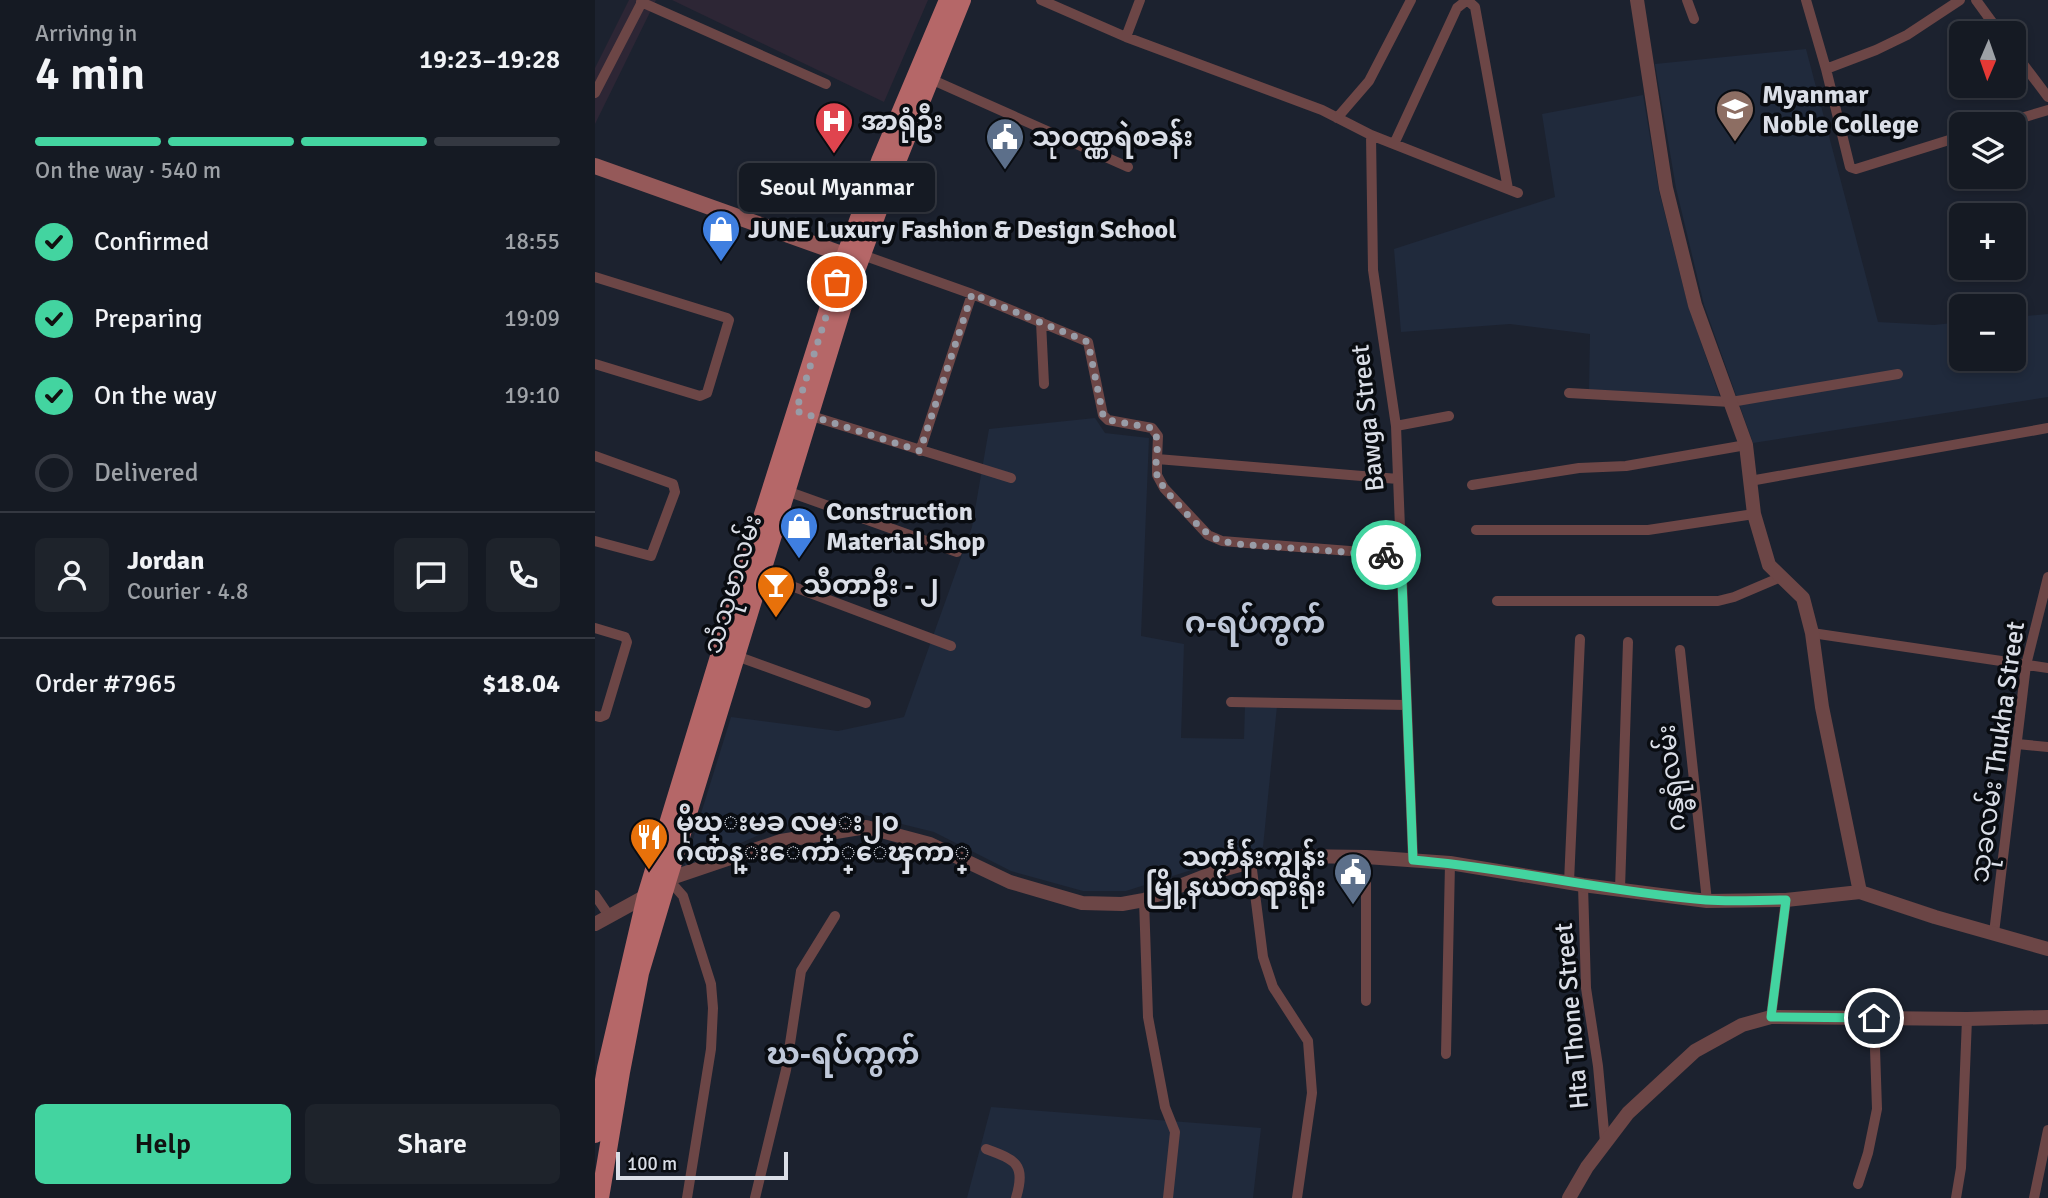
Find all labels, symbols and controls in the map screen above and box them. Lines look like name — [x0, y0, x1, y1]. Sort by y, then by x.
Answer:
text: Arriving in — [35, 19, 137, 48]
north arrow — [1949, 21, 2027, 98]
map controls — [1949, 21, 2026, 371]
text: 19:23–19:28 — [419, 44, 560, 76]
text: 4 min — [35, 46, 145, 102]
place label: Myanmar Noble College — [1762, 79, 1919, 141]
school or university icon: Myanmar Noble College — [1714, 88, 1756, 143]
hospital icon: အာရုံဦး — [813, 100, 855, 155]
place label: အာရုံဦး — [861, 103, 943, 143]
button: layers — [1949, 112, 2026, 189]
public building icon: သုဝဏ္ဏရဲစခန်း — [984, 116, 1026, 171]
place label: သုဝဏ္ဏရဲစခန်း — [1032, 118, 1193, 159]
text: On the way · 540 m — [35, 156, 221, 185]
callout: Seoul Myanmar — [739, 163, 935, 212]
text: Seoul Myanmar — [760, 173, 914, 202]
button: + — [1949, 203, 2026, 280]
shop icon: JUNE Luxury Fashion & Design School — [700, 208, 742, 263]
place label: JUNE Luxury Fashion & Design School — [748, 214, 1176, 246]
icon: check — [35, 223, 73, 261]
text: Confirmed — [94, 226, 209, 258]
text: 18:55 — [504, 227, 560, 256]
pin — [807, 252, 867, 312]
icon: bag — [818, 263, 856, 301]
button: − — [1949, 294, 2026, 371]
icon: check — [35, 300, 73, 338]
text: Preparing — [94, 303, 202, 335]
text: 19:09 — [504, 304, 560, 333]
street label: Bawga Street — [1344, 343, 1392, 493]
icon: check — [35, 377, 73, 415]
text: On the way — [94, 380, 217, 412]
text: 19:10 — [504, 381, 560, 410]
text: Delivered — [94, 457, 199, 489]
place label: Construction Material Shop — [826, 496, 985, 558]
shop icon: Construction Material Shop — [778, 505, 820, 560]
street label: သံသုမာလမ်း — [695, 510, 773, 659]
courier — [1351, 520, 1421, 590]
icon: bike — [1367, 536, 1405, 574]
button: person — [35, 538, 109, 612]
button: chat — [394, 538, 468, 612]
button: phone — [486, 538, 560, 612]
text: Jordan — [127, 545, 204, 577]
bar icon: သီတာဦး - ၂ — [755, 564, 797, 619]
place label: သီတာဦး - ၂ — [803, 566, 939, 607]
text: Courier · 4.8 — [127, 577, 248, 606]
district label: ဂ-ရပ်ကွက် — [1185, 602, 1325, 647]
street label: သုခလမ်း Thukha Street — [1962, 619, 2036, 885]
text: Order #7965 — [35, 668, 176, 700]
text: $18.04 — [482, 668, 560, 700]
street label: ဂန္ဓရုံလမ်း — [1648, 722, 1698, 833]
place label: မိုဃ္းမခ လမ္း၂၀ ဂဏန္းေကာ္ေၾကာ္ — [676, 803, 970, 874]
restaurant icon: မိုဃ္းမခ လမ္း၂၀ ဂဏန္းေကာ္ေၾကာ္ — [628, 816, 670, 871]
place label: သင်္ကန်းကျွန်း မြို့နယ်တရားရုံး — [1146, 838, 1326, 909]
public building icon: သင်္ကန်းကျွန်း မြို့နယ်တရားရုံး — [1332, 851, 1374, 906]
street label: Hta Thone Street — [1548, 922, 1596, 1110]
pin — [1844, 988, 1904, 1048]
icon: home — [1855, 999, 1893, 1037]
district label: ဃ-ရပ်ကွက် — [766, 1033, 920, 1078]
button: Help — [35, 1104, 291, 1184]
button: Share — [305, 1104, 560, 1184]
scale bar — [616, 1149, 787, 1181]
text: 100 m — [627, 1152, 677, 1176]

